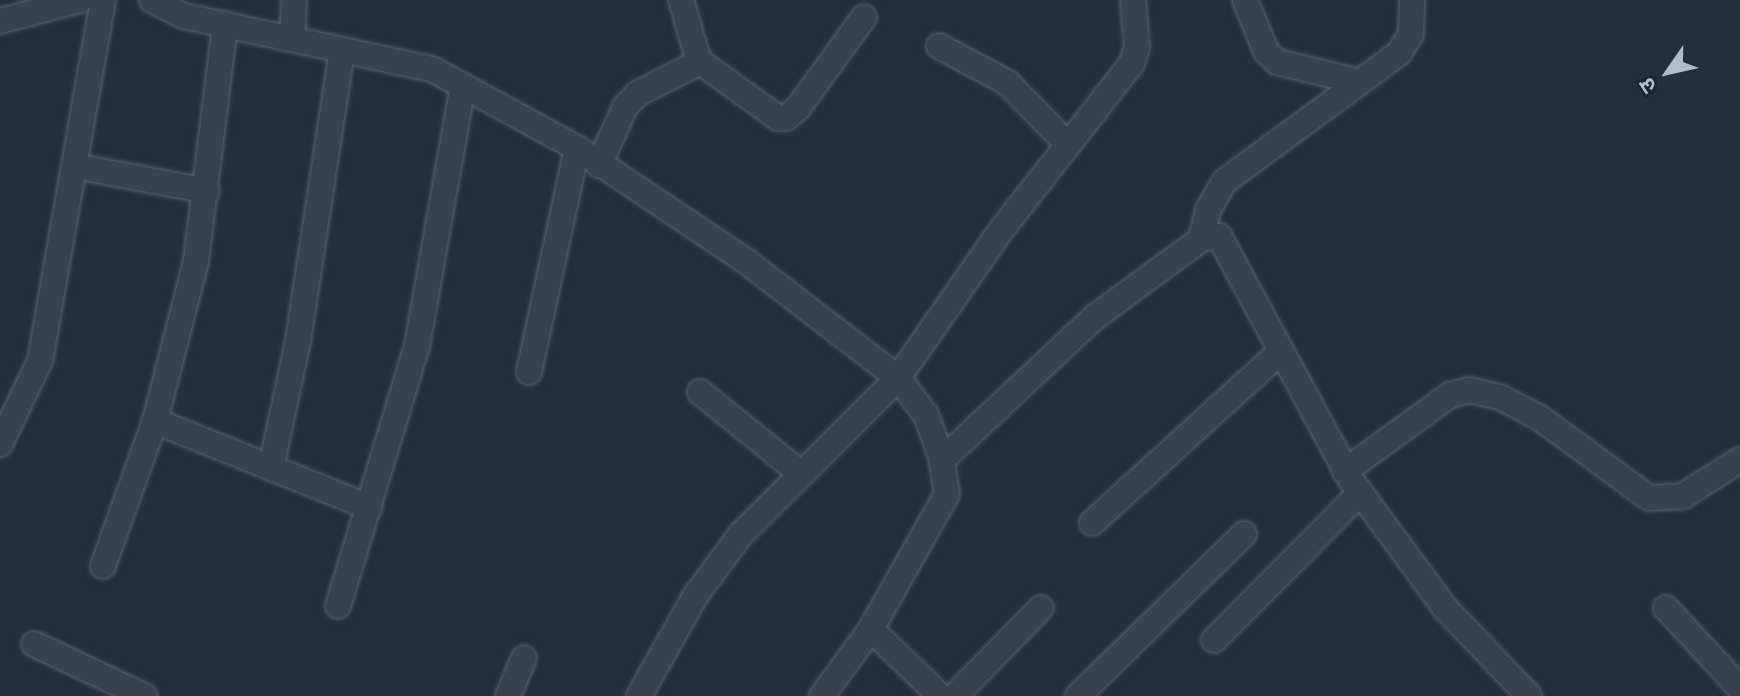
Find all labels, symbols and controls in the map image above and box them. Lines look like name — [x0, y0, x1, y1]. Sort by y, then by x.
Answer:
north arrow — [1628, 32, 1708, 112]
text: उ — [1633, 73, 1662, 99]

